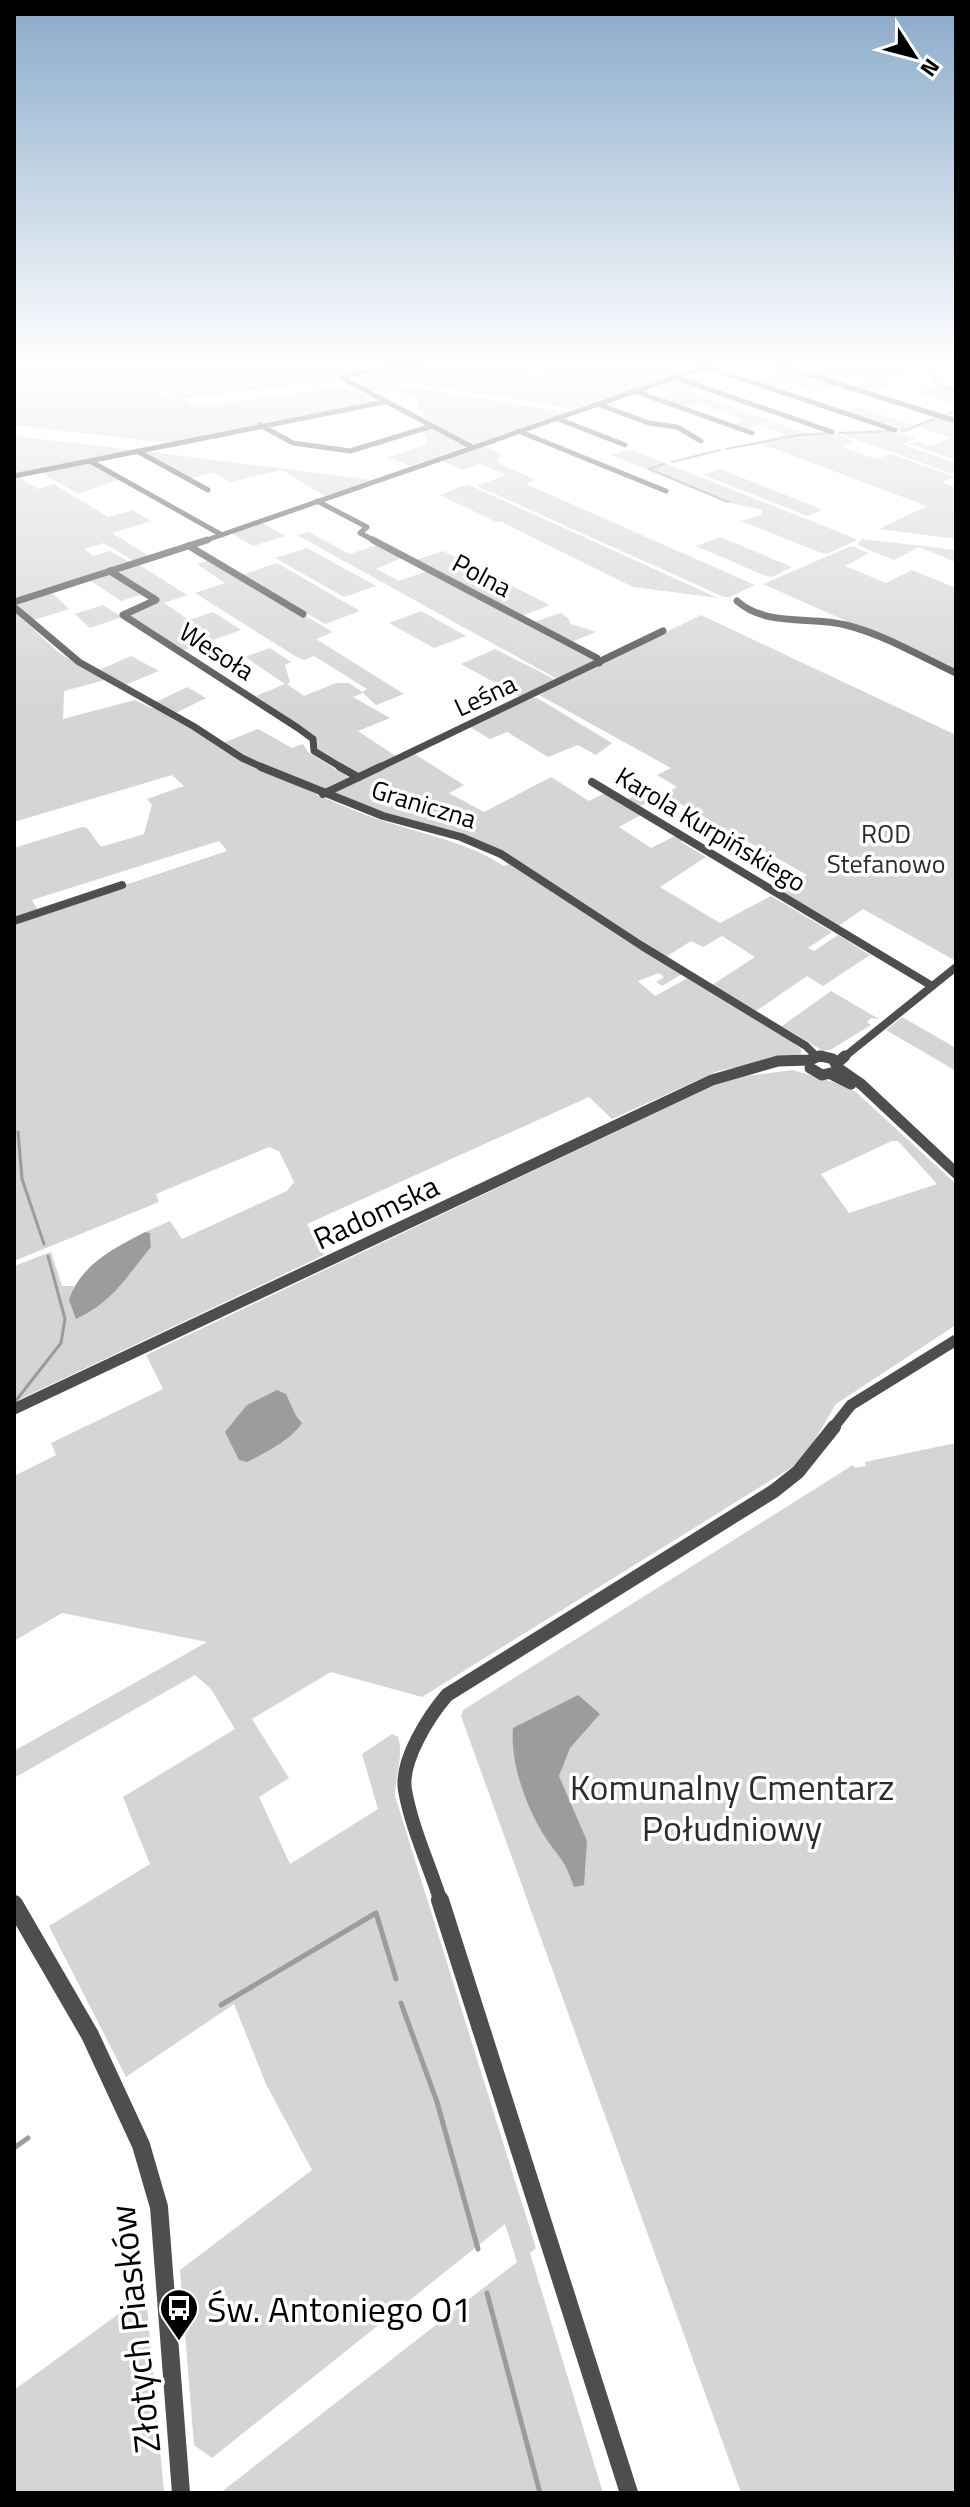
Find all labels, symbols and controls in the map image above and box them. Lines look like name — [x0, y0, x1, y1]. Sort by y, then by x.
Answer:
north arrow — [874, 16, 954, 96]
text: N — [912, 52, 948, 84]
street label: Polna — [445, 543, 519, 607]
street label: Wesoła — [172, 612, 262, 690]
street label: Leśna — [448, 664, 522, 726]
street label: Karola Kurpińskiego — [608, 757, 814, 901]
street label: Graniczna — [367, 770, 481, 838]
park label: ROD Stefanowo — [827, 814, 945, 883]
street label: Radomska — [306, 1163, 446, 1261]
park label: Komunalny Cmentarz Południowy — [570, 1759, 894, 1855]
street label: Złotych Piasków — [94, 2202, 174, 2456]
place label: Św. Antoniego 01 — [207, 2281, 472, 2336]
bus stop icon: Św. Antoniego 01 — [158, 2287, 200, 2342]

